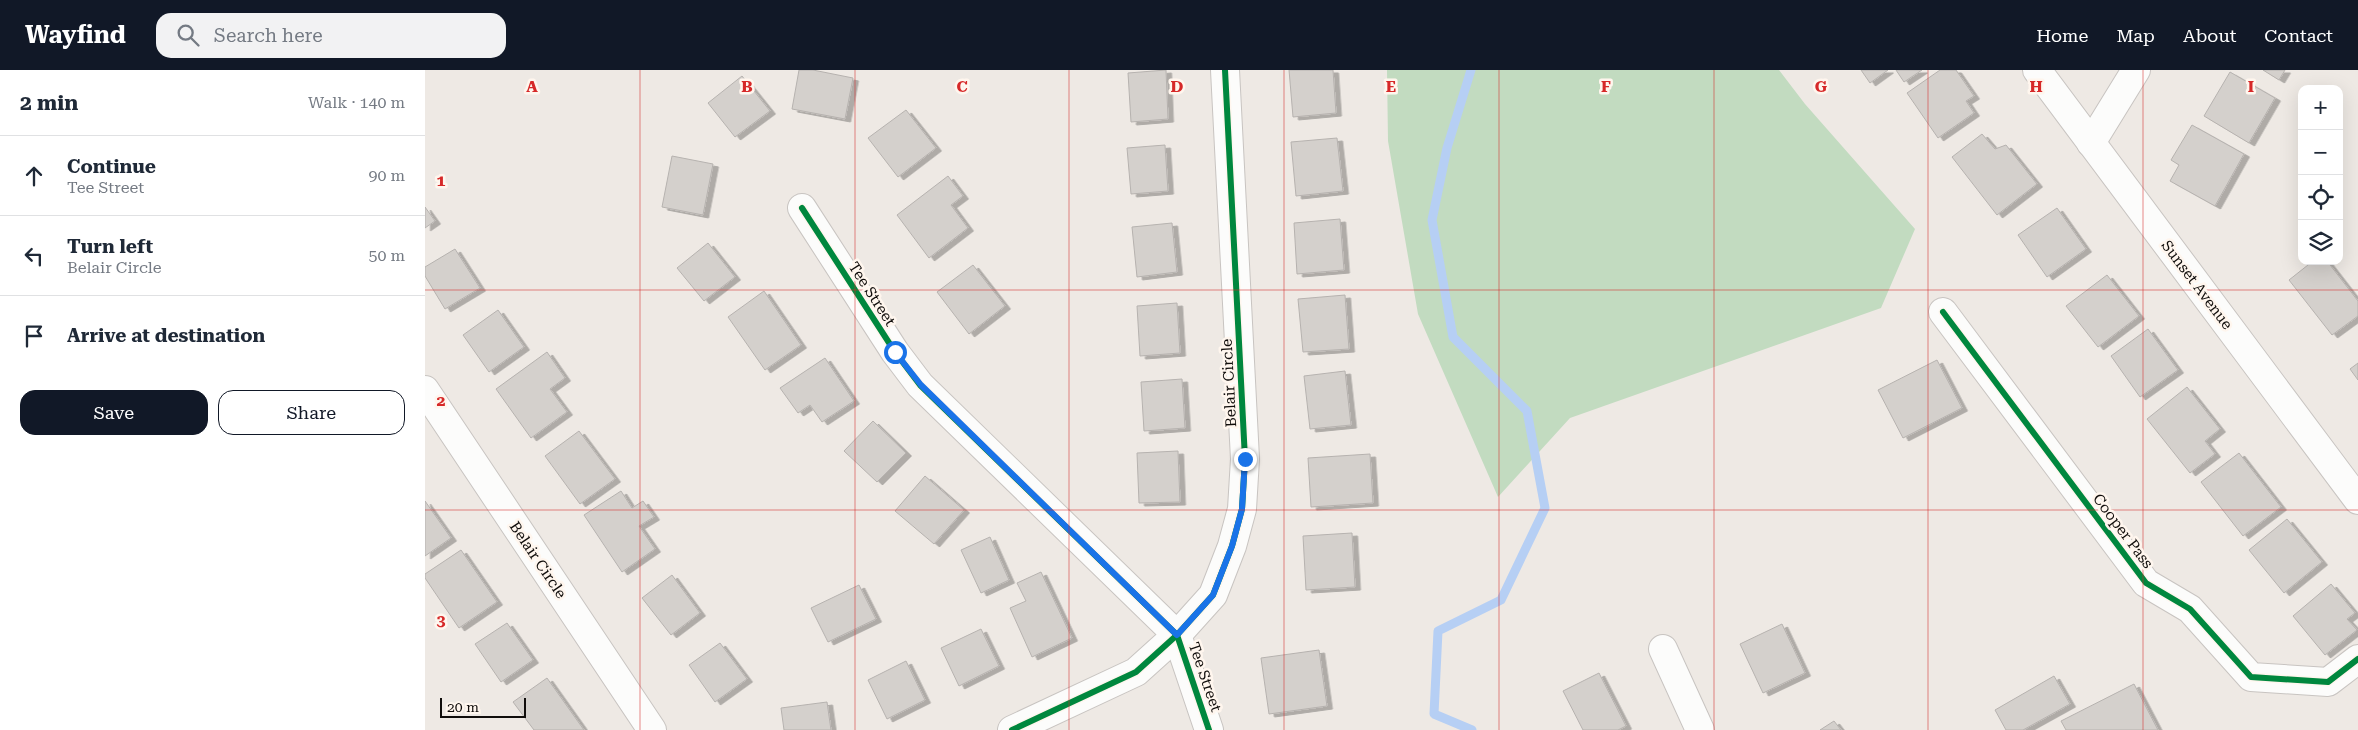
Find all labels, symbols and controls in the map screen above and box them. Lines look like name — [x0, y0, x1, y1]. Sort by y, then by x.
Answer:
search box — [156, 13, 506, 58]
text: Wayfind — [25, 21, 126, 49]
icon: search — [174, 21, 202, 49]
text: Search here — [214, 24, 323, 47]
text: Home — [2036, 25, 2088, 46]
text: Map — [2116, 25, 2155, 46]
text: About — [2183, 25, 2236, 46]
text: Contact — [2264, 25, 2333, 46]
text: A — [526, 77, 538, 96]
text: B — [741, 77, 753, 96]
text: C — [956, 77, 968, 96]
text: D — [1171, 77, 1184, 96]
text: E — [1386, 77, 1396, 96]
text: F — [1601, 77, 1611, 96]
text: G — [1815, 77, 1828, 96]
text: H — [2029, 77, 2043, 96]
text: I — [2248, 77, 2254, 96]
map controls — [2298, 85, 2343, 265]
button: + — [2298, 85, 2343, 130]
text: 2 min — [20, 91, 78, 115]
text: Walk · 140 m — [308, 93, 405, 112]
button: − — [2298, 130, 2343, 175]
text: Continue — [67, 155, 156, 178]
icon: ahead — [20, 162, 48, 190]
text: 90 m — [368, 166, 405, 185]
text: 1 — [437, 171, 446, 190]
button: locate — [2298, 175, 2343, 220]
text: Tee Street — [67, 178, 144, 197]
button: layers — [2298, 220, 2343, 265]
text: Turn left — [67, 235, 153, 258]
street label: Sunset Avenue — [2158, 237, 2236, 333]
icon: left — [20, 242, 48, 270]
text: 50 m — [368, 246, 405, 265]
text: Belair Circle — [67, 258, 162, 277]
street label: Tee Street — [845, 259, 899, 330]
icon: arrive — [20, 322, 48, 350]
text: Arrive at destination — [67, 324, 265, 347]
street label: Belair Circle — [1218, 338, 1240, 428]
route start — [884, 341, 907, 364]
button: Save — [20, 390, 208, 435]
button: Share — [218, 390, 405, 435]
text: 2 — [437, 391, 446, 410]
route end — [1234, 448, 1257, 471]
street label: Cooper Pass — [2089, 490, 2157, 572]
street label: Belair Circle — [506, 518, 570, 602]
text: 3 — [437, 611, 446, 630]
street label: Tee Street — [1185, 640, 1225, 715]
scale bar — [440, 695, 526, 718]
text: 20 m — [447, 699, 479, 715]

